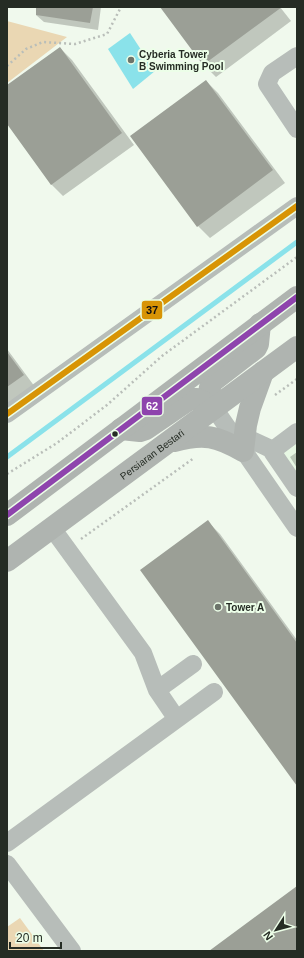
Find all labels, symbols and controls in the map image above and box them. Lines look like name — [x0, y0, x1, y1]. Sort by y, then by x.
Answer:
place label: Cyberia Tower B Swimming Pool — [139, 49, 224, 72]
marker: Cyberia Tower B Swimming Pool — [126, 55, 136, 65]
line badge: 37 — [141, 300, 163, 320]
text: 37 — [146, 304, 158, 316]
line badge: 62 — [141, 396, 163, 416]
text: 62 — [146, 400, 158, 412]
street label: Persiaran Bestari — [118, 427, 186, 482]
unlabelled marker — [110, 429, 120, 439]
marker: Tower A — [213, 602, 223, 612]
place label: Tower A — [226, 602, 264, 613]
north arrow — [256, 910, 296, 950]
scale bar — [10, 924, 61, 950]
text: N — [261, 929, 275, 943]
text: 20 m — [16, 931, 43, 945]

